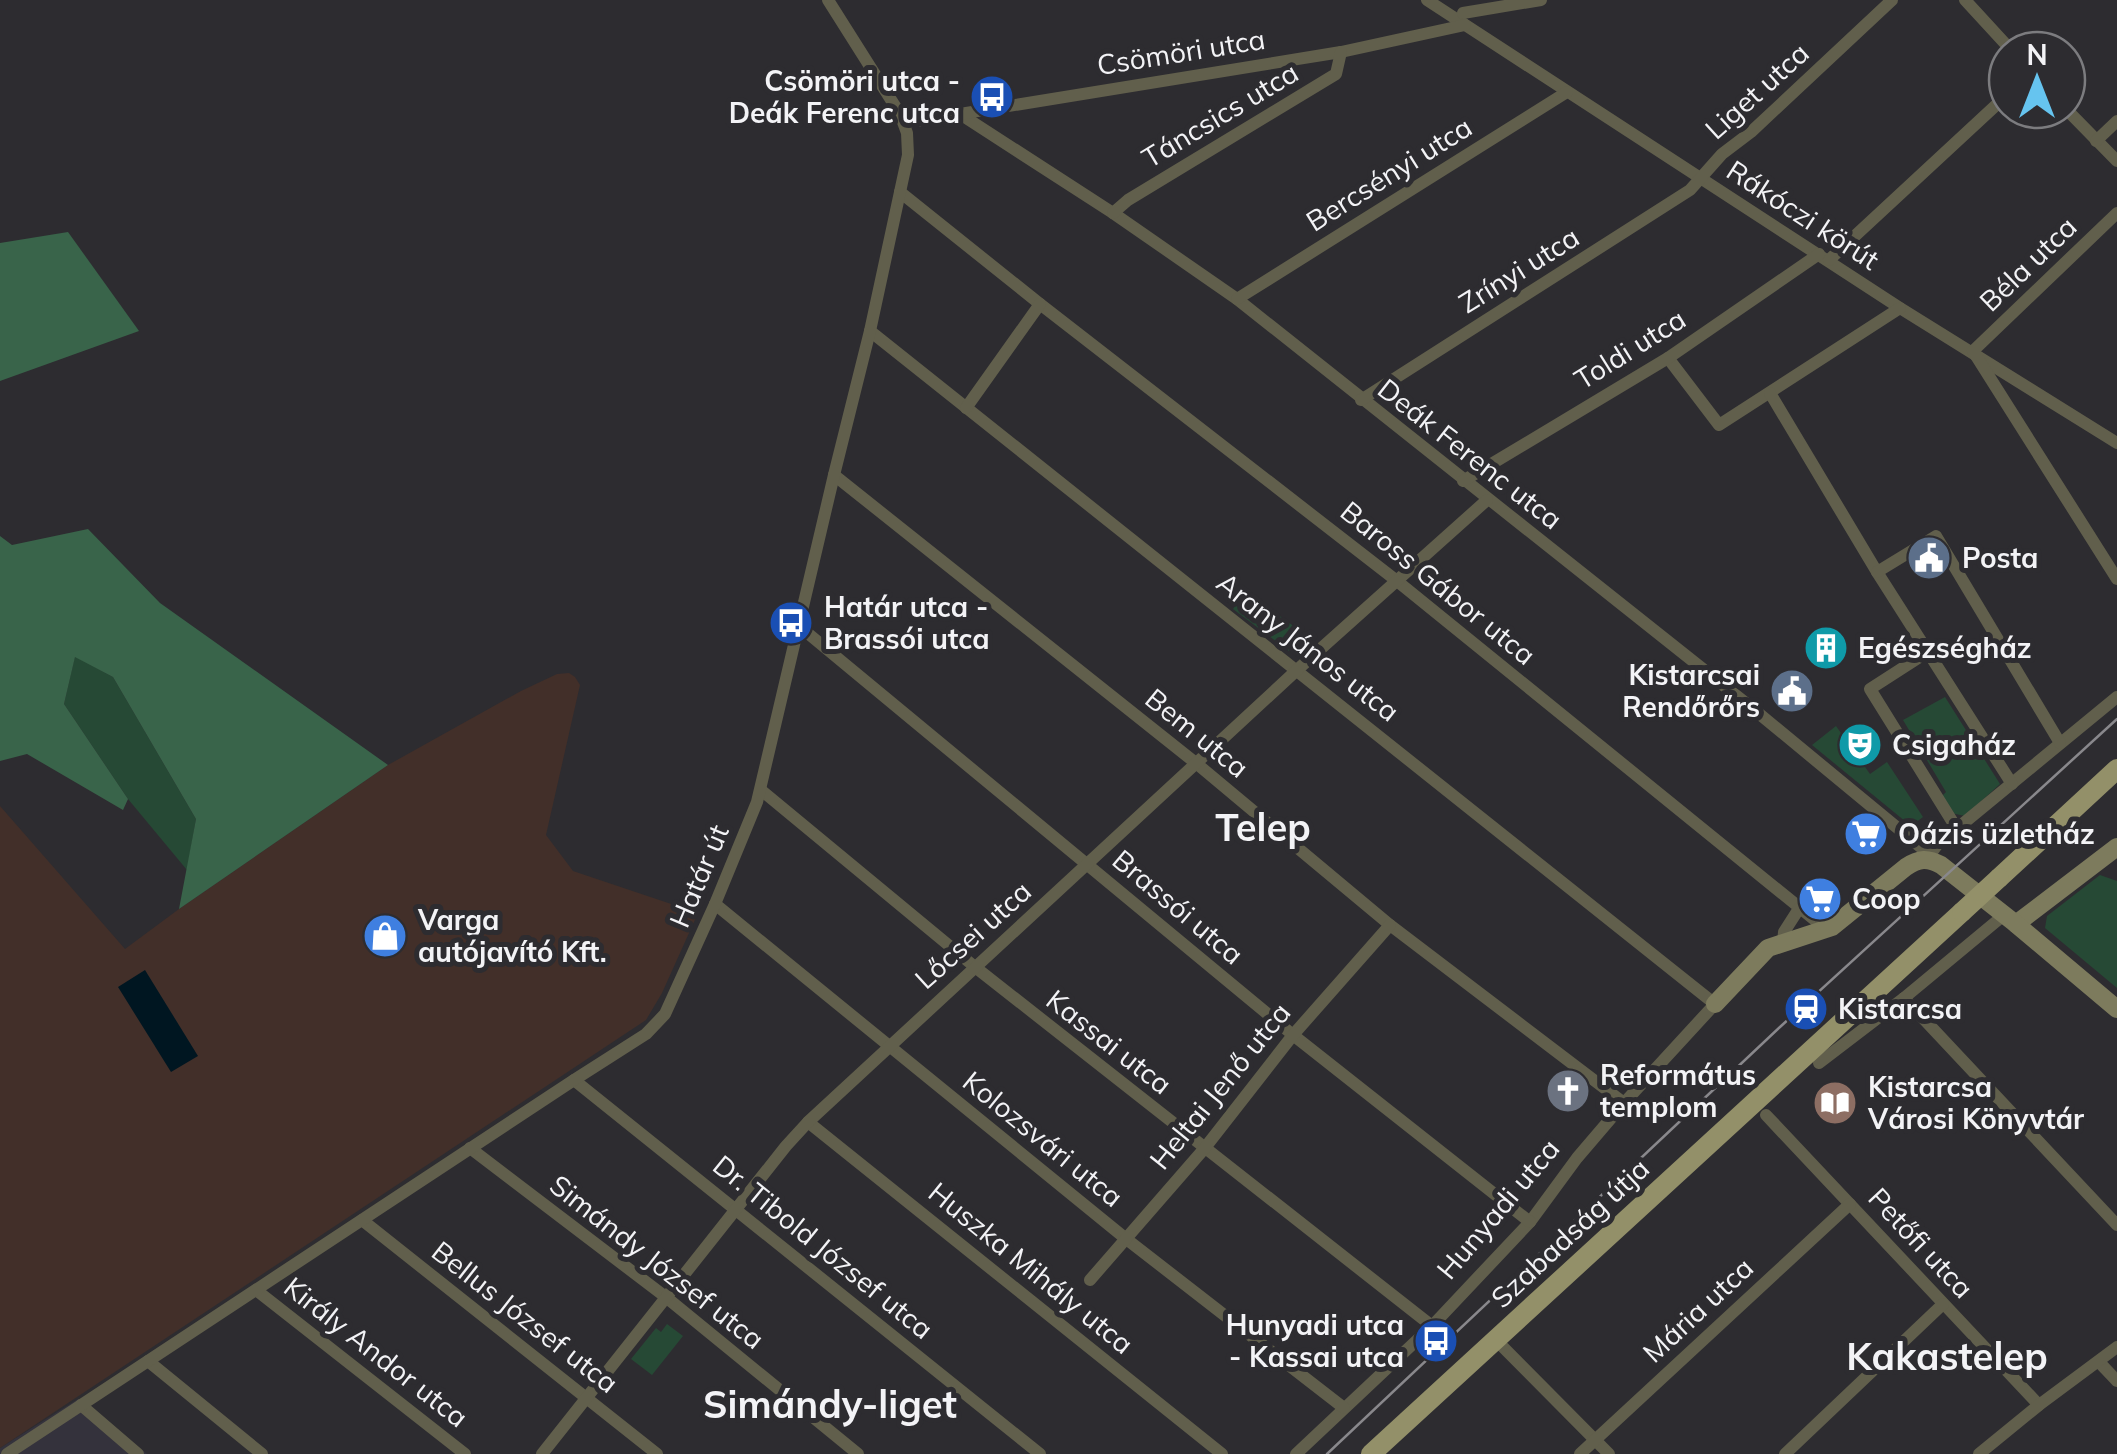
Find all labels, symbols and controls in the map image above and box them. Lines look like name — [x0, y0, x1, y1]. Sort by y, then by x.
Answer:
street label: Csömöri utca — [1094, 21, 1268, 82]
north arrow — [1987, 30, 2087, 130]
street label: Liget utca — [1698, 35, 1816, 146]
text: N — [2026, 37, 2048, 72]
street label: Táncsics utca — [1135, 54, 1304, 175]
place label: Csömöri utca - Deák Ferenc utca — [729, 63, 960, 130]
bus stop icon: Csömöri utca - Deák Ferenc utca — [969, 74, 1015, 120]
street label: Bercsényi utca — [1299, 109, 1478, 238]
street label: Rákóczi körút — [1720, 152, 1886, 277]
street label: Béla utca — [1972, 209, 2083, 318]
street label: Zrínyi utca — [1452, 219, 1585, 320]
street label: Toldi utca — [1568, 301, 1692, 396]
street label: Deák Ferenc utca — [1371, 371, 1569, 536]
street label: Baross Gábor utca — [1334, 493, 1543, 672]
public building icon: Posta — [1906, 535, 1952, 581]
place label: Posta — [1962, 540, 2038, 575]
street label: Arany János utca — [1210, 565, 1406, 729]
place label: Határ utca - Brassói utca — [824, 589, 990, 656]
bus stop icon: Határ utca - Brassói utca — [768, 600, 814, 646]
building icon: Egészségház — [1803, 625, 1849, 671]
place label: Egészségház — [1858, 630, 2032, 665]
place label: Kistarcsai Rendőrőrs — [1622, 657, 1760, 724]
public building icon: Kistarcsai Rendőrőrs — [1769, 668, 1815, 714]
street label: Bem utca — [1139, 680, 1256, 785]
theatre icon: Csigaház — [1837, 722, 1883, 768]
place label: Csigaház — [1892, 727, 2016, 762]
district label: Telep — [1215, 803, 1311, 851]
supermarket icon: Oázis üzletház — [1843, 811, 1889, 857]
place label: Oázis üzletház — [1898, 816, 2095, 851]
street label: Határ út — [661, 819, 736, 932]
street label: Brassói utca — [1106, 842, 1251, 971]
street label: Lőcsei utca — [907, 873, 1038, 996]
supermarket icon: Coop — [1797, 876, 1843, 922]
place label: Coop — [1852, 881, 1921, 916]
place label: Varga autójavító Kft. — [417, 902, 607, 969]
shop icon: Varga autójavító Kft. — [362, 913, 408, 959]
street label: Kassai utca — [1040, 982, 1179, 1101]
station icon: Kistarcsa — [1783, 986, 1829, 1032]
place label: Kistarcsa — [1838, 991, 1962, 1026]
street label: Heltai Jenő utca — [1142, 995, 1298, 1176]
place label: Református templom — [1600, 1057, 1756, 1124]
street label: Kolozsvári utca — [956, 1063, 1131, 1214]
church icon: Református templom — [1545, 1068, 1591, 1114]
place label: Kistarcsa Városi Könyvtár — [1867, 1069, 2084, 1136]
library icon: Kistarcsa Városi Könyvtár — [1812, 1080, 1858, 1126]
street label: Hunyadi utca — [1429, 1131, 1566, 1286]
street label: Dr. Tibold József utca — [706, 1147, 940, 1346]
street label: Szabadság útja — [1483, 1151, 1656, 1315]
street label: Simándy József utca — [543, 1167, 772, 1356]
street label: Huszka Mihály utca — [922, 1174, 1141, 1361]
street label: Petőfi utca — [1861, 1180, 1981, 1305]
street label: Bellus József utca — [425, 1233, 625, 1400]
street label: Mária utca — [1635, 1250, 1760, 1370]
street label: Király Andor utca — [277, 1269, 475, 1434]
place label: Hunyadi utca - Kassai utca — [1226, 1307, 1404, 1374]
bus stop icon: Hunyadi utca - Kassai utca — [1413, 1318, 1459, 1364]
district label: Kakastelep — [1846, 1332, 2048, 1380]
district label: Simándy-liget — [703, 1380, 957, 1428]

